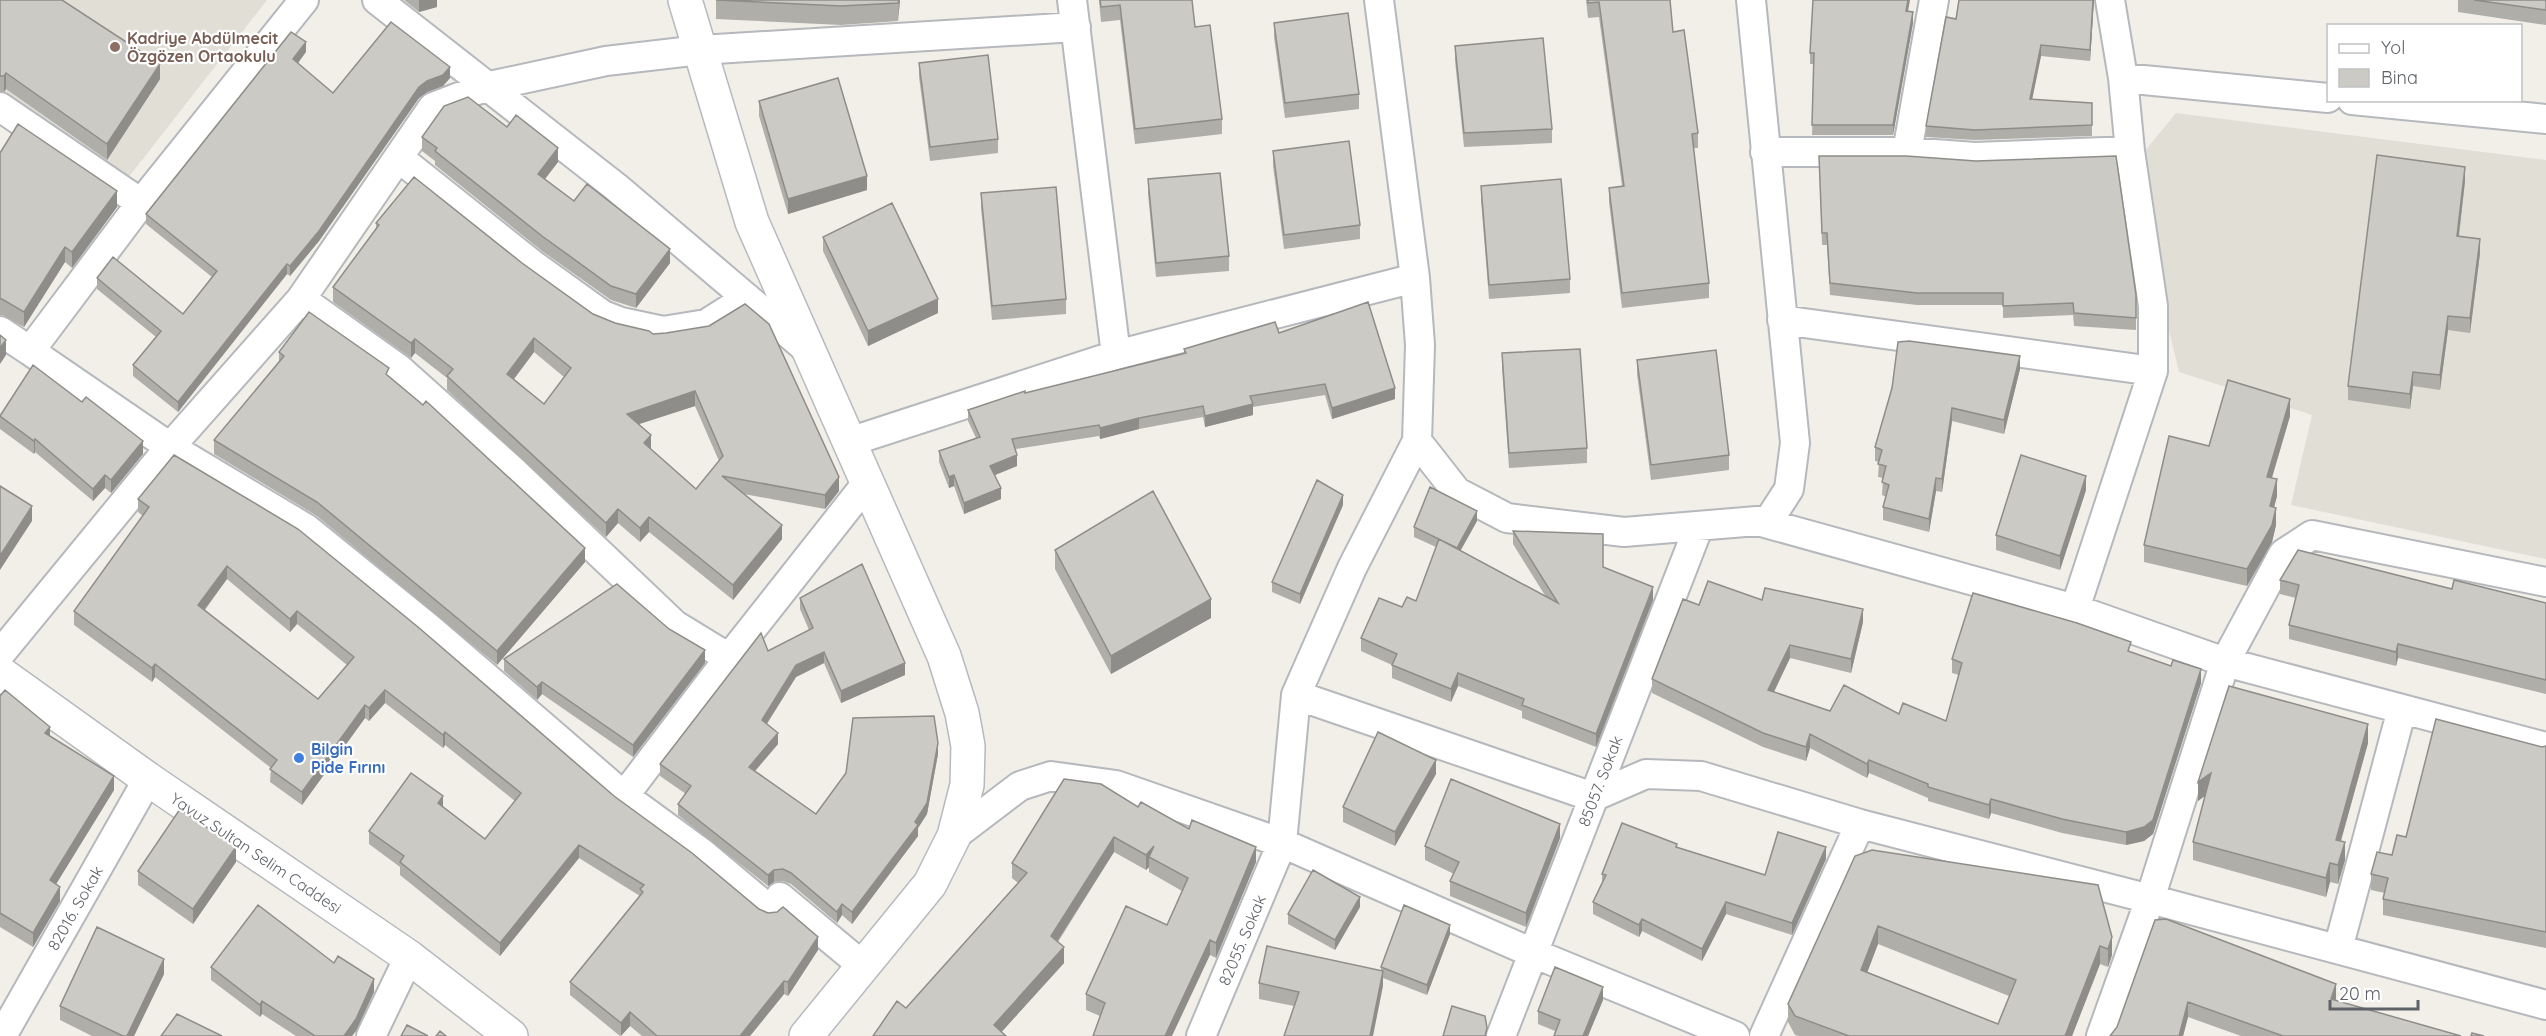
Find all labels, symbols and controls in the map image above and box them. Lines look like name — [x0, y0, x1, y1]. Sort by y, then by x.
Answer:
legend — [2327, 24, 2522, 102]
place label: Kadriye Abdülmecit Özgözen Ortaokulu — [127, 28, 279, 66]
text: Yol — [2381, 36, 2405, 59]
marker: Kadriye Abdülmecit Özgözen Ortaokulu — [108, 40, 122, 54]
text: Bina — [2381, 66, 2418, 89]
street label: 85057. Sokak — [1574, 733, 1626, 829]
place label: Bilgin Pide Fırını — [311, 739, 385, 777]
marker: Bilgin Pide Fırını — [292, 751, 306, 765]
street label: Yavuz Sultan Selim Caddesi — [167, 788, 345, 918]
street label: 82016. Sokak — [43, 862, 107, 954]
street label: 82055. Sokak — [1214, 892, 1270, 988]
scale bar — [2330, 973, 2418, 1011]
text: 20 m — [2339, 982, 2381, 1005]

